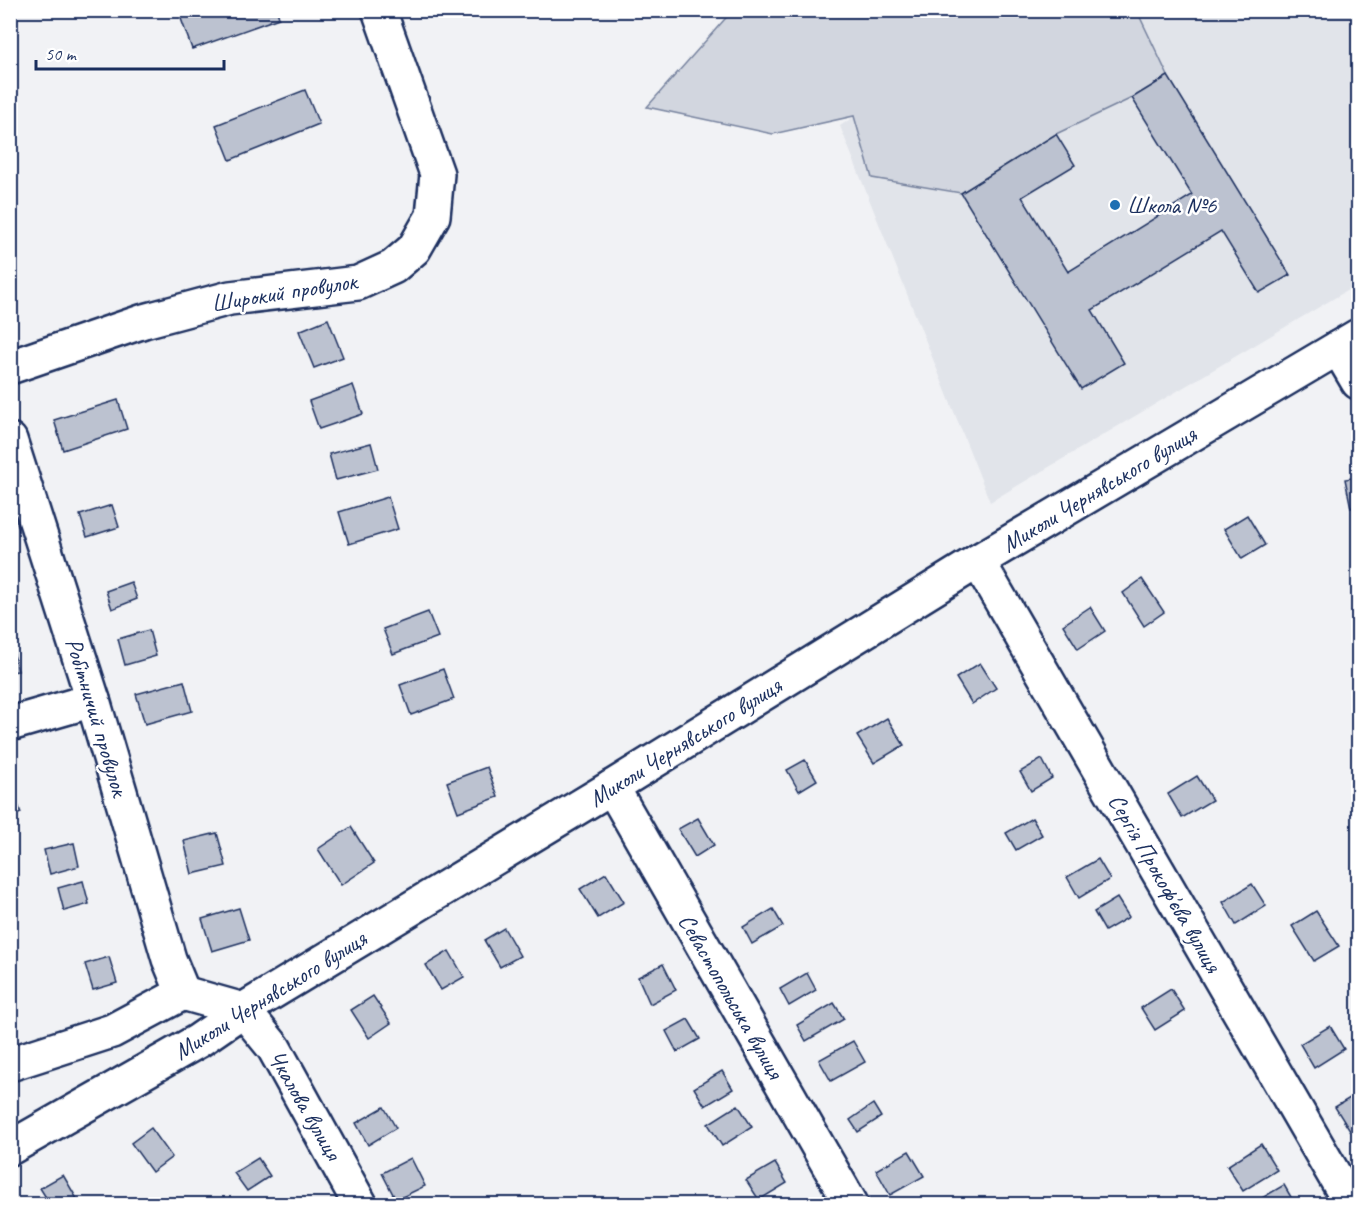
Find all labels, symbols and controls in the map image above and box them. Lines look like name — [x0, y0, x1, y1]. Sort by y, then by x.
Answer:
scale bar — [36, 33, 224, 71]
text: 50 m — [45, 43, 78, 65]
place label: Школа №6 — [1127, 190, 1218, 220]
marker: Школа №6 — [1108, 198, 1122, 212]
street label: Широкий провулок — [209, 265, 361, 318]
street label: Миколи Чернявського вулиця — [996, 418, 1203, 559]
street label: Робітничий провулок — [59, 634, 136, 802]
street label: Миколи Чернявського вулиця — [583, 670, 788, 814]
street label: Сергія Прокоф'єва вулиця — [1102, 788, 1229, 979]
street label: Севастопольська вулиця — [672, 908, 791, 1085]
street label: Миколи Чернявського вулиця — [168, 923, 373, 1067]
street label: Чкалова вулиця — [262, 1045, 349, 1167]

